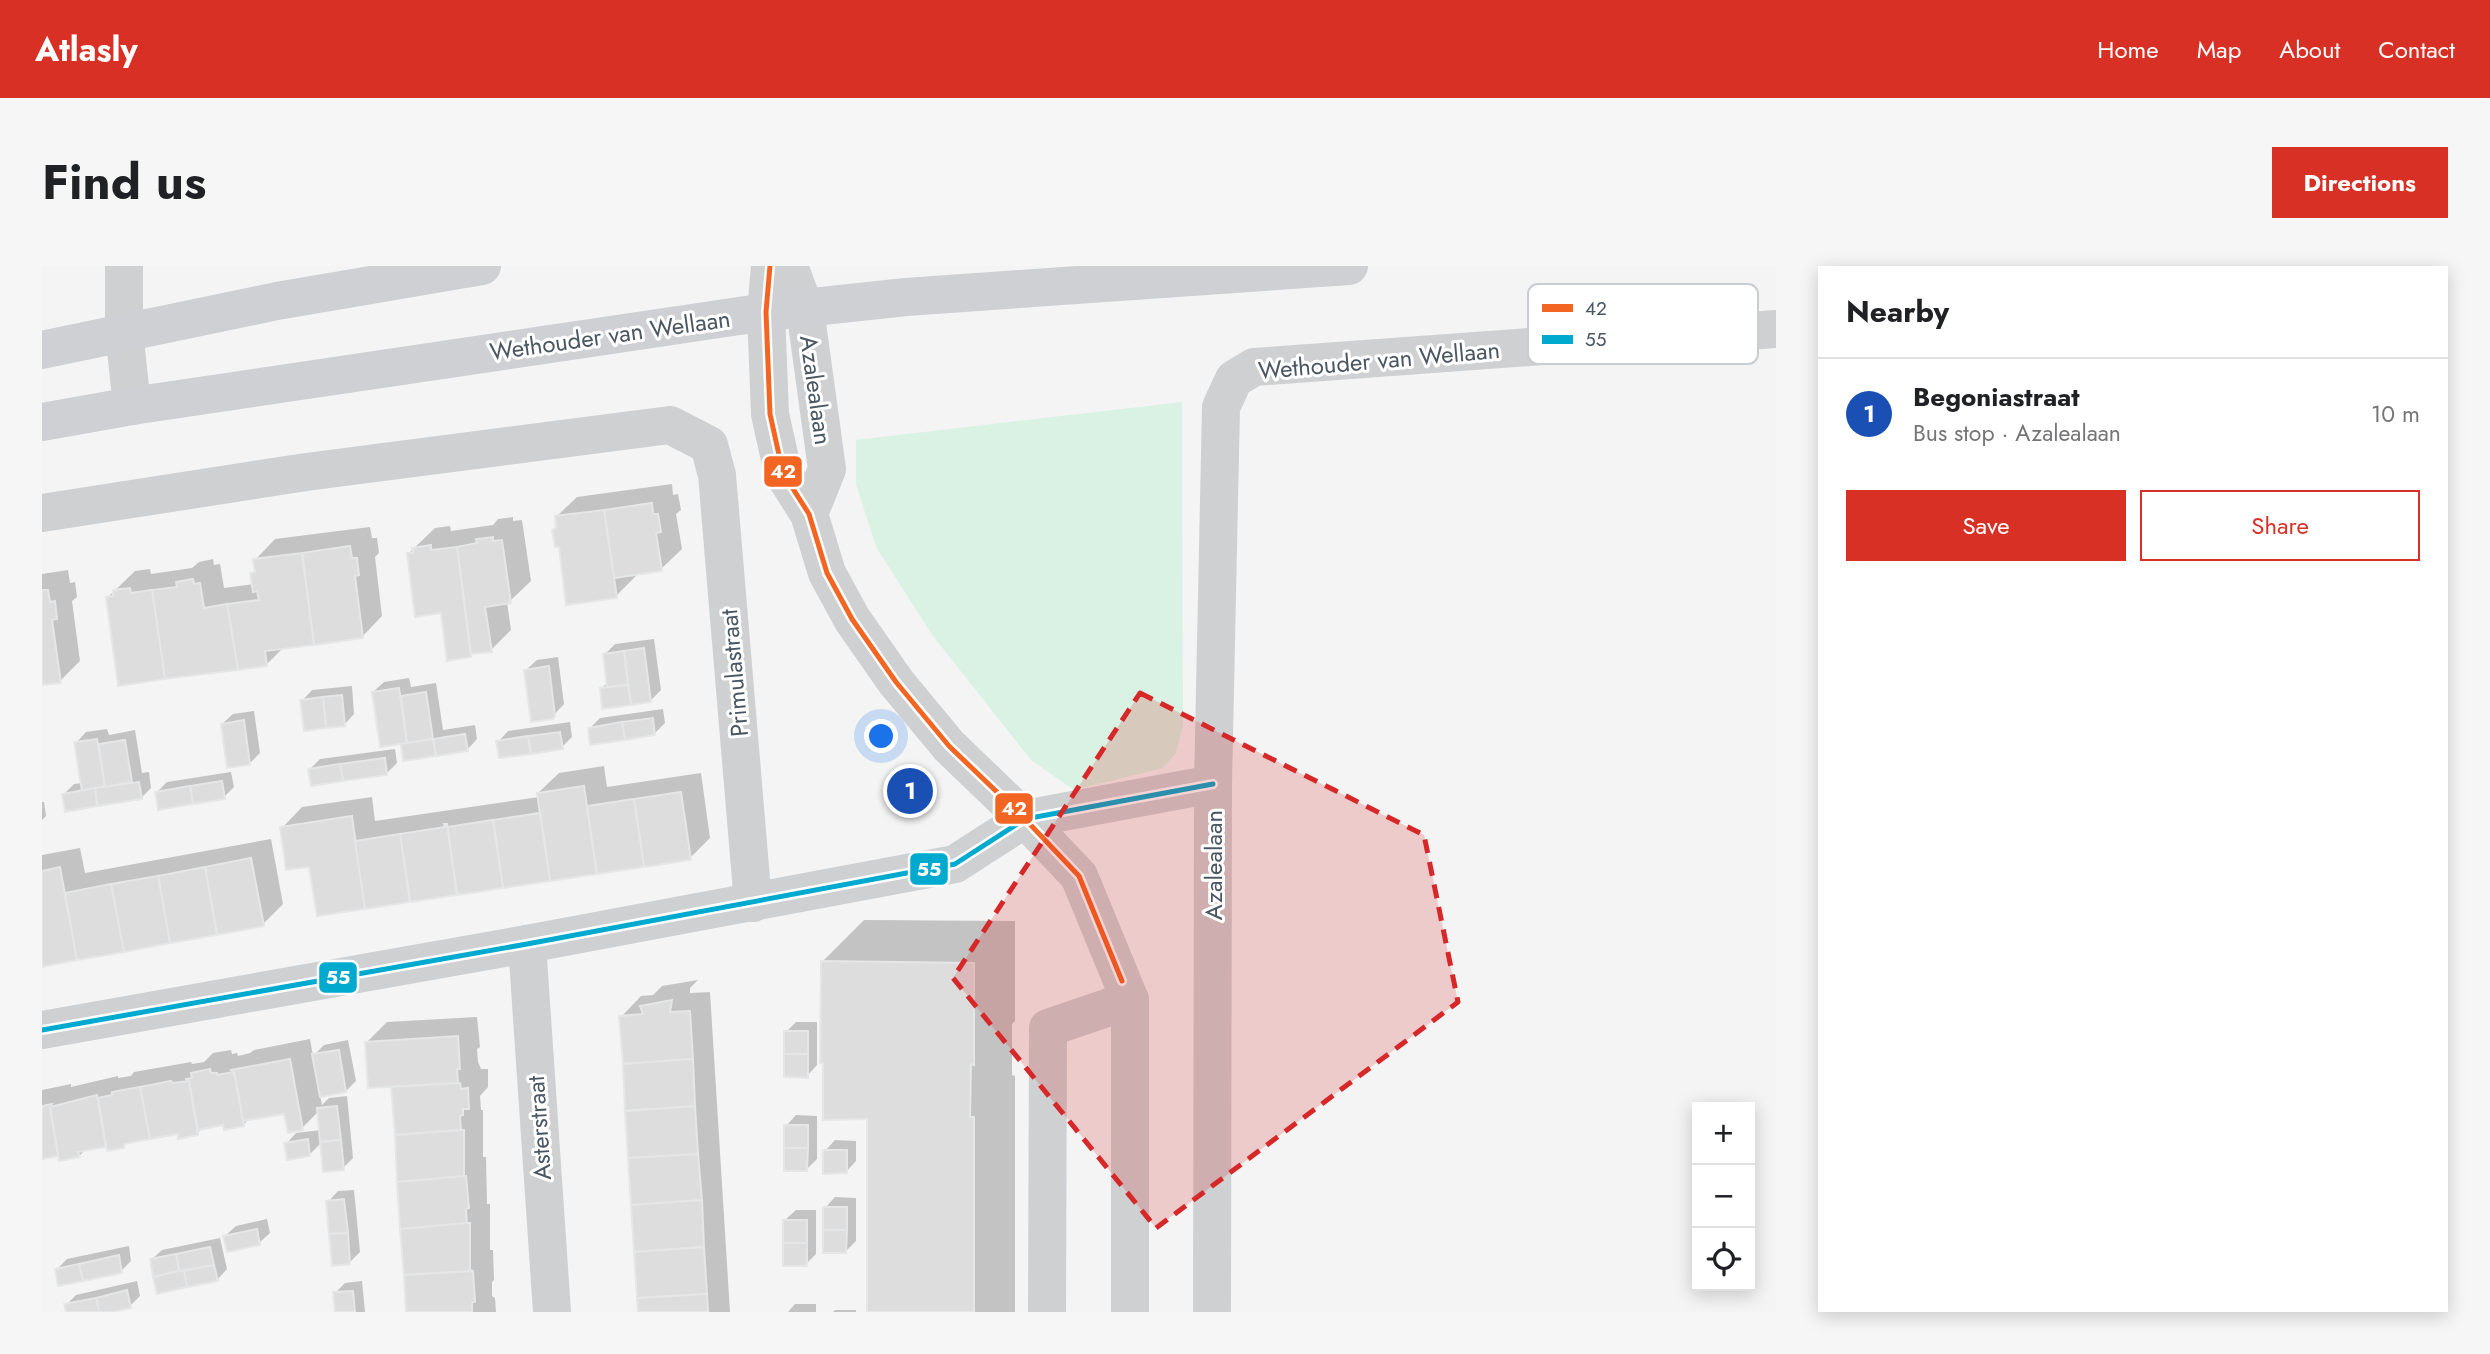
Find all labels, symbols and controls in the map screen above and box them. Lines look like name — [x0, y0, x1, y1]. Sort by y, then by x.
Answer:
text: Atlasly — [35, 26, 138, 73]
text: Home — [2097, 32, 2159, 67]
text: Map — [2197, 32, 2241, 67]
text: About — [2279, 32, 2340, 67]
text: Contact — [2378, 32, 2455, 67]
text: Find us — [42, 147, 206, 217]
button: Directions — [2272, 147, 2448, 218]
legend — [1528, 284, 1758, 364]
text: Nearby — [1846, 290, 1949, 333]
text: 42 — [1585, 295, 1607, 322]
street label: Wethouder van Wellaan — [487, 301, 733, 369]
text: 55 — [1585, 326, 1606, 353]
street label: Wethouder van Wellaan — [1257, 332, 1501, 388]
street label: Azalealaan — [791, 333, 841, 447]
text: Begoniastraat — [1913, 378, 2080, 416]
text: 1 — [1863, 397, 1875, 431]
text: 10 m — [2371, 397, 2420, 431]
text: Bus stop · Azalealaan — [1913, 416, 2121, 450]
line badge: 42 — [763, 455, 803, 488]
text: 42 — [770, 458, 796, 485]
button: Save — [1846, 490, 2126, 561]
button: Share — [2140, 490, 2420, 561]
street label: Primulastraat — [711, 607, 757, 738]
your location — [864, 719, 898, 753]
pin: 1 — [887, 765, 933, 817]
line badge: 42 — [994, 792, 1034, 825]
text: 42 — [1001, 795, 1027, 822]
street label: Azalealaan — [1196, 810, 1231, 920]
line badge: 55 — [909, 852, 949, 886]
text: 55 — [917, 856, 941, 883]
line badge: 55 — [318, 961, 358, 994]
text: 55 — [326, 964, 350, 991]
street label: Asterstraat — [518, 1074, 560, 1181]
map controls — [1692, 1102, 1755, 1291]
button: + — [1692, 1102, 1755, 1165]
button: − — [1692, 1165, 1755, 1228]
button: locate — [1692, 1228, 1755, 1291]

